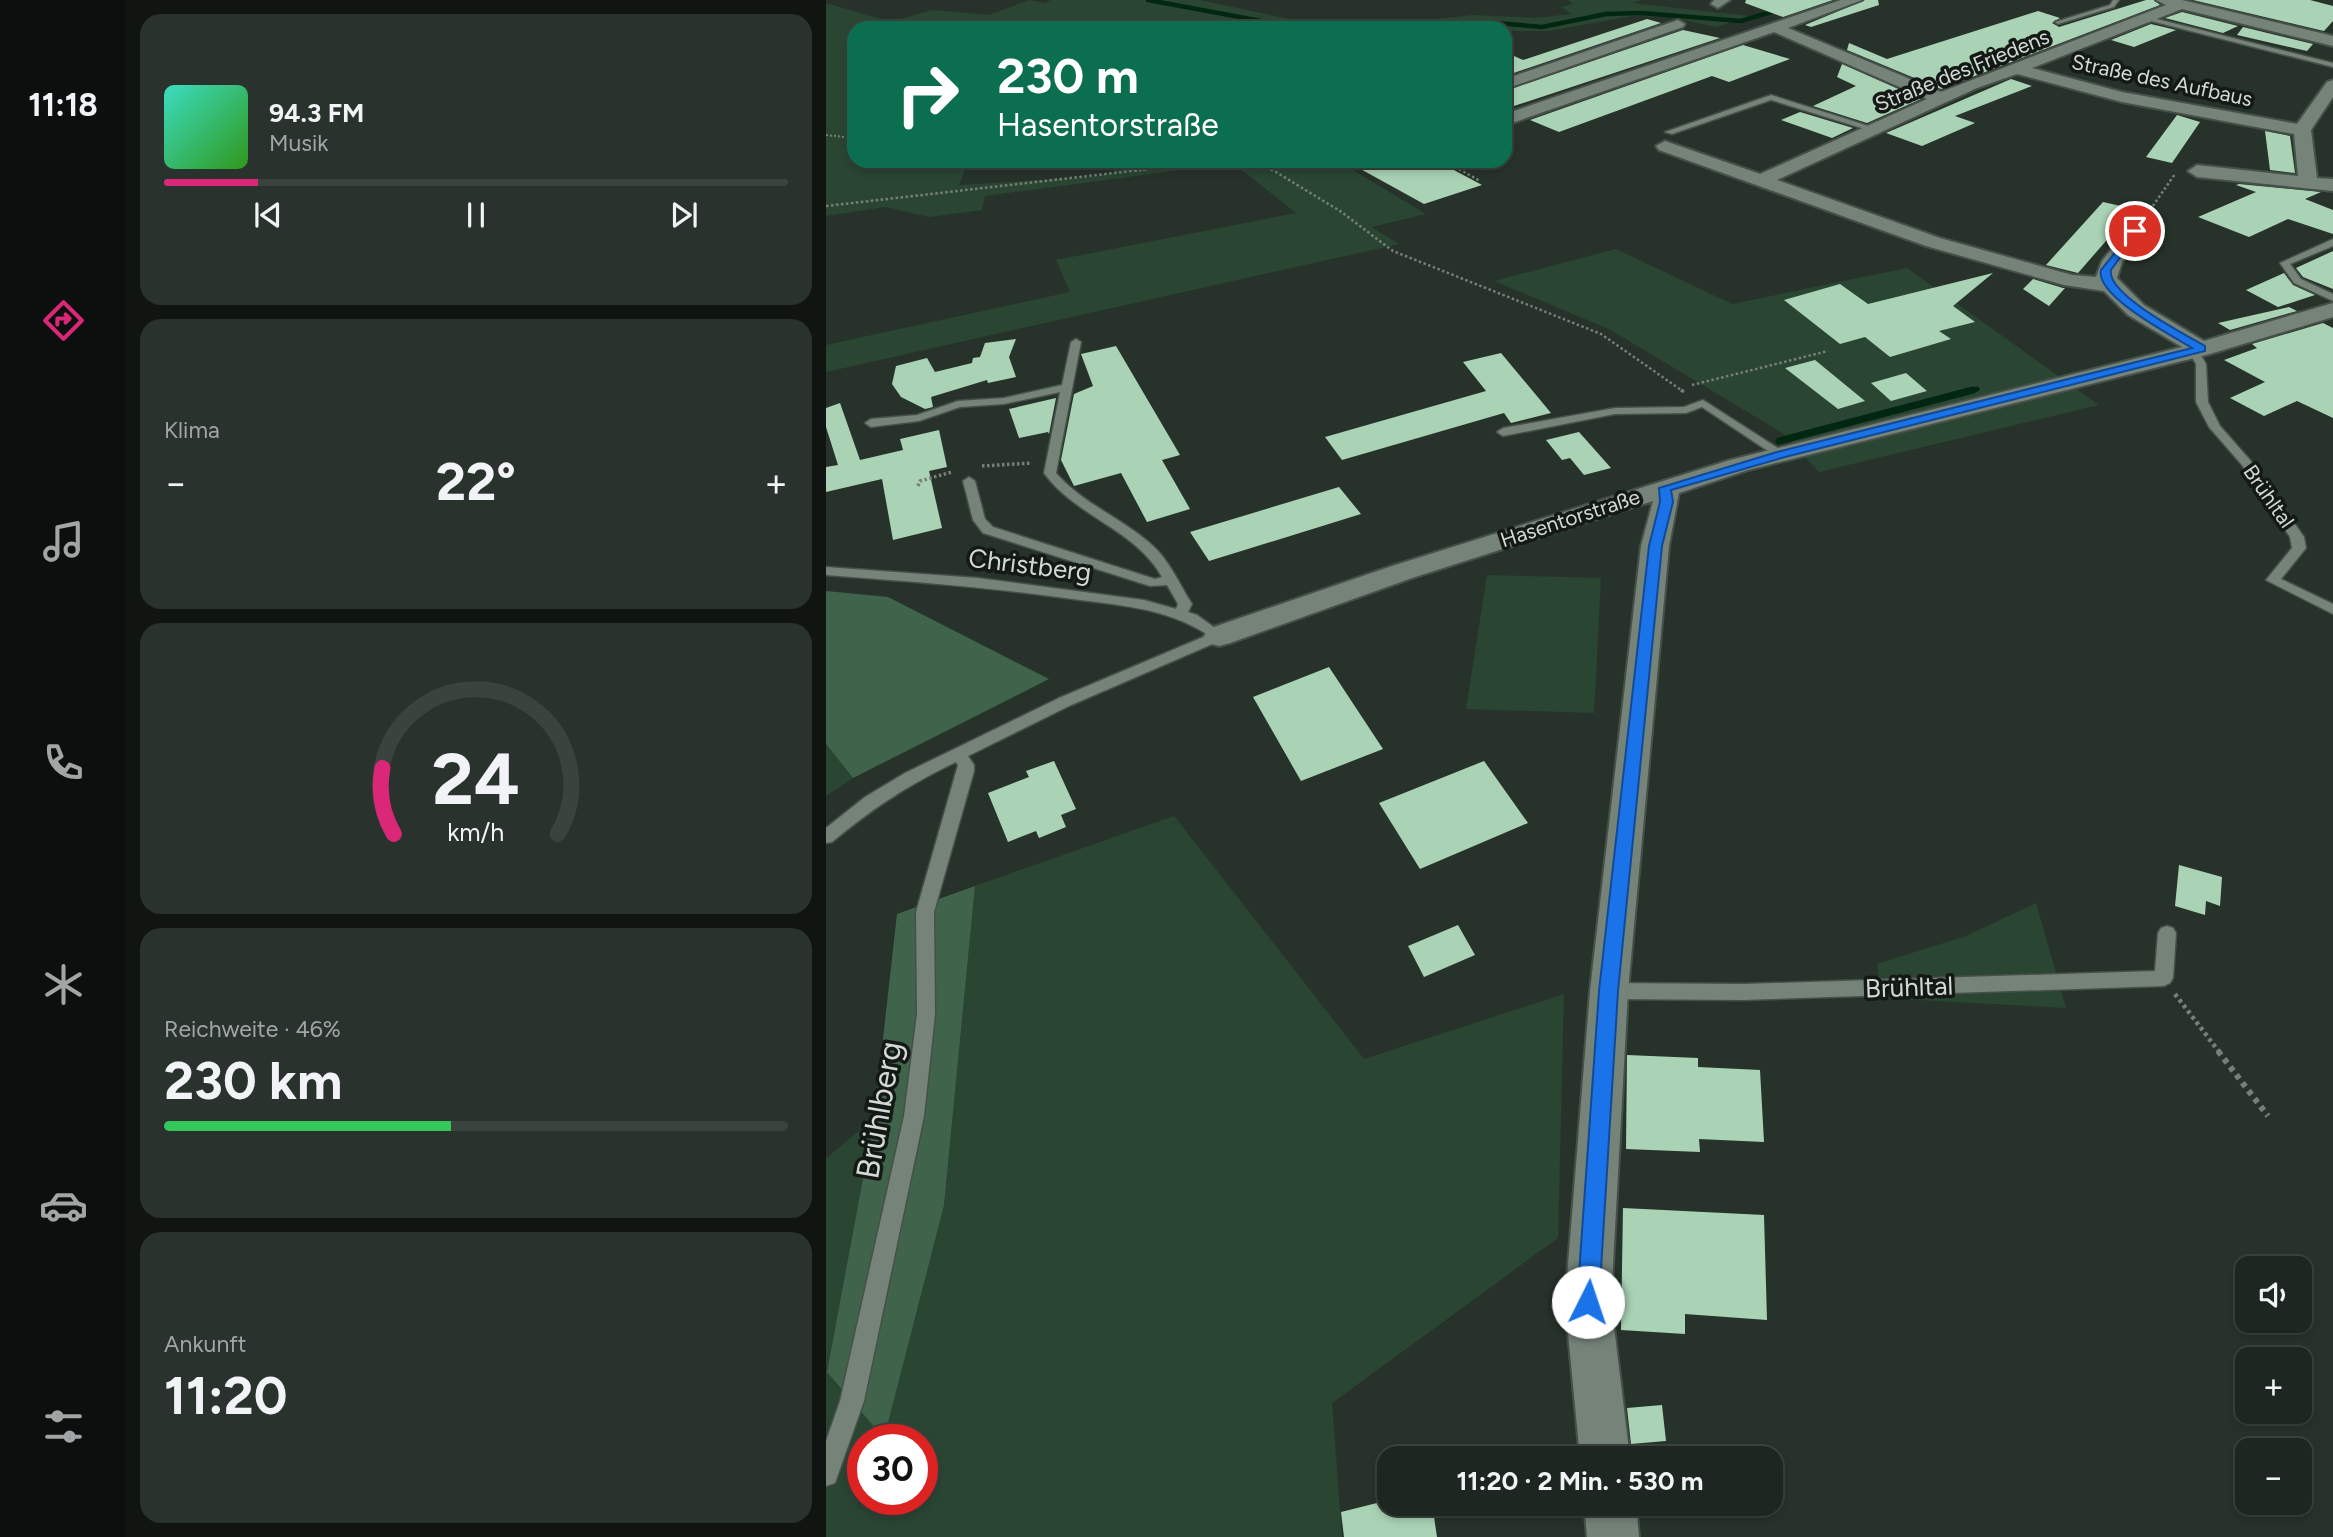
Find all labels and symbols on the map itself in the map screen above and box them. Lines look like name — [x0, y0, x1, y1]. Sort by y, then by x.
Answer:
street label: Straße des Friedens — [1871, 24, 2053, 116]
street label: Straße des Aufbaus — [2069, 49, 2255, 111]
pin — [2105, 201, 2165, 261]
street label: Brühltal — [2238, 460, 2300, 532]
street label: Hasentorstraße — [1497, 484, 1643, 552]
street label: Christberg — [967, 542, 1093, 588]
street label: Brühltal — [1864, 969, 1954, 1005]
street label: Brühlberg — [848, 1038, 910, 1182]
position arrow — [1551, 1265, 1625, 1339]
speed limit sign: 30 — [847, 1424, 938, 1515]

